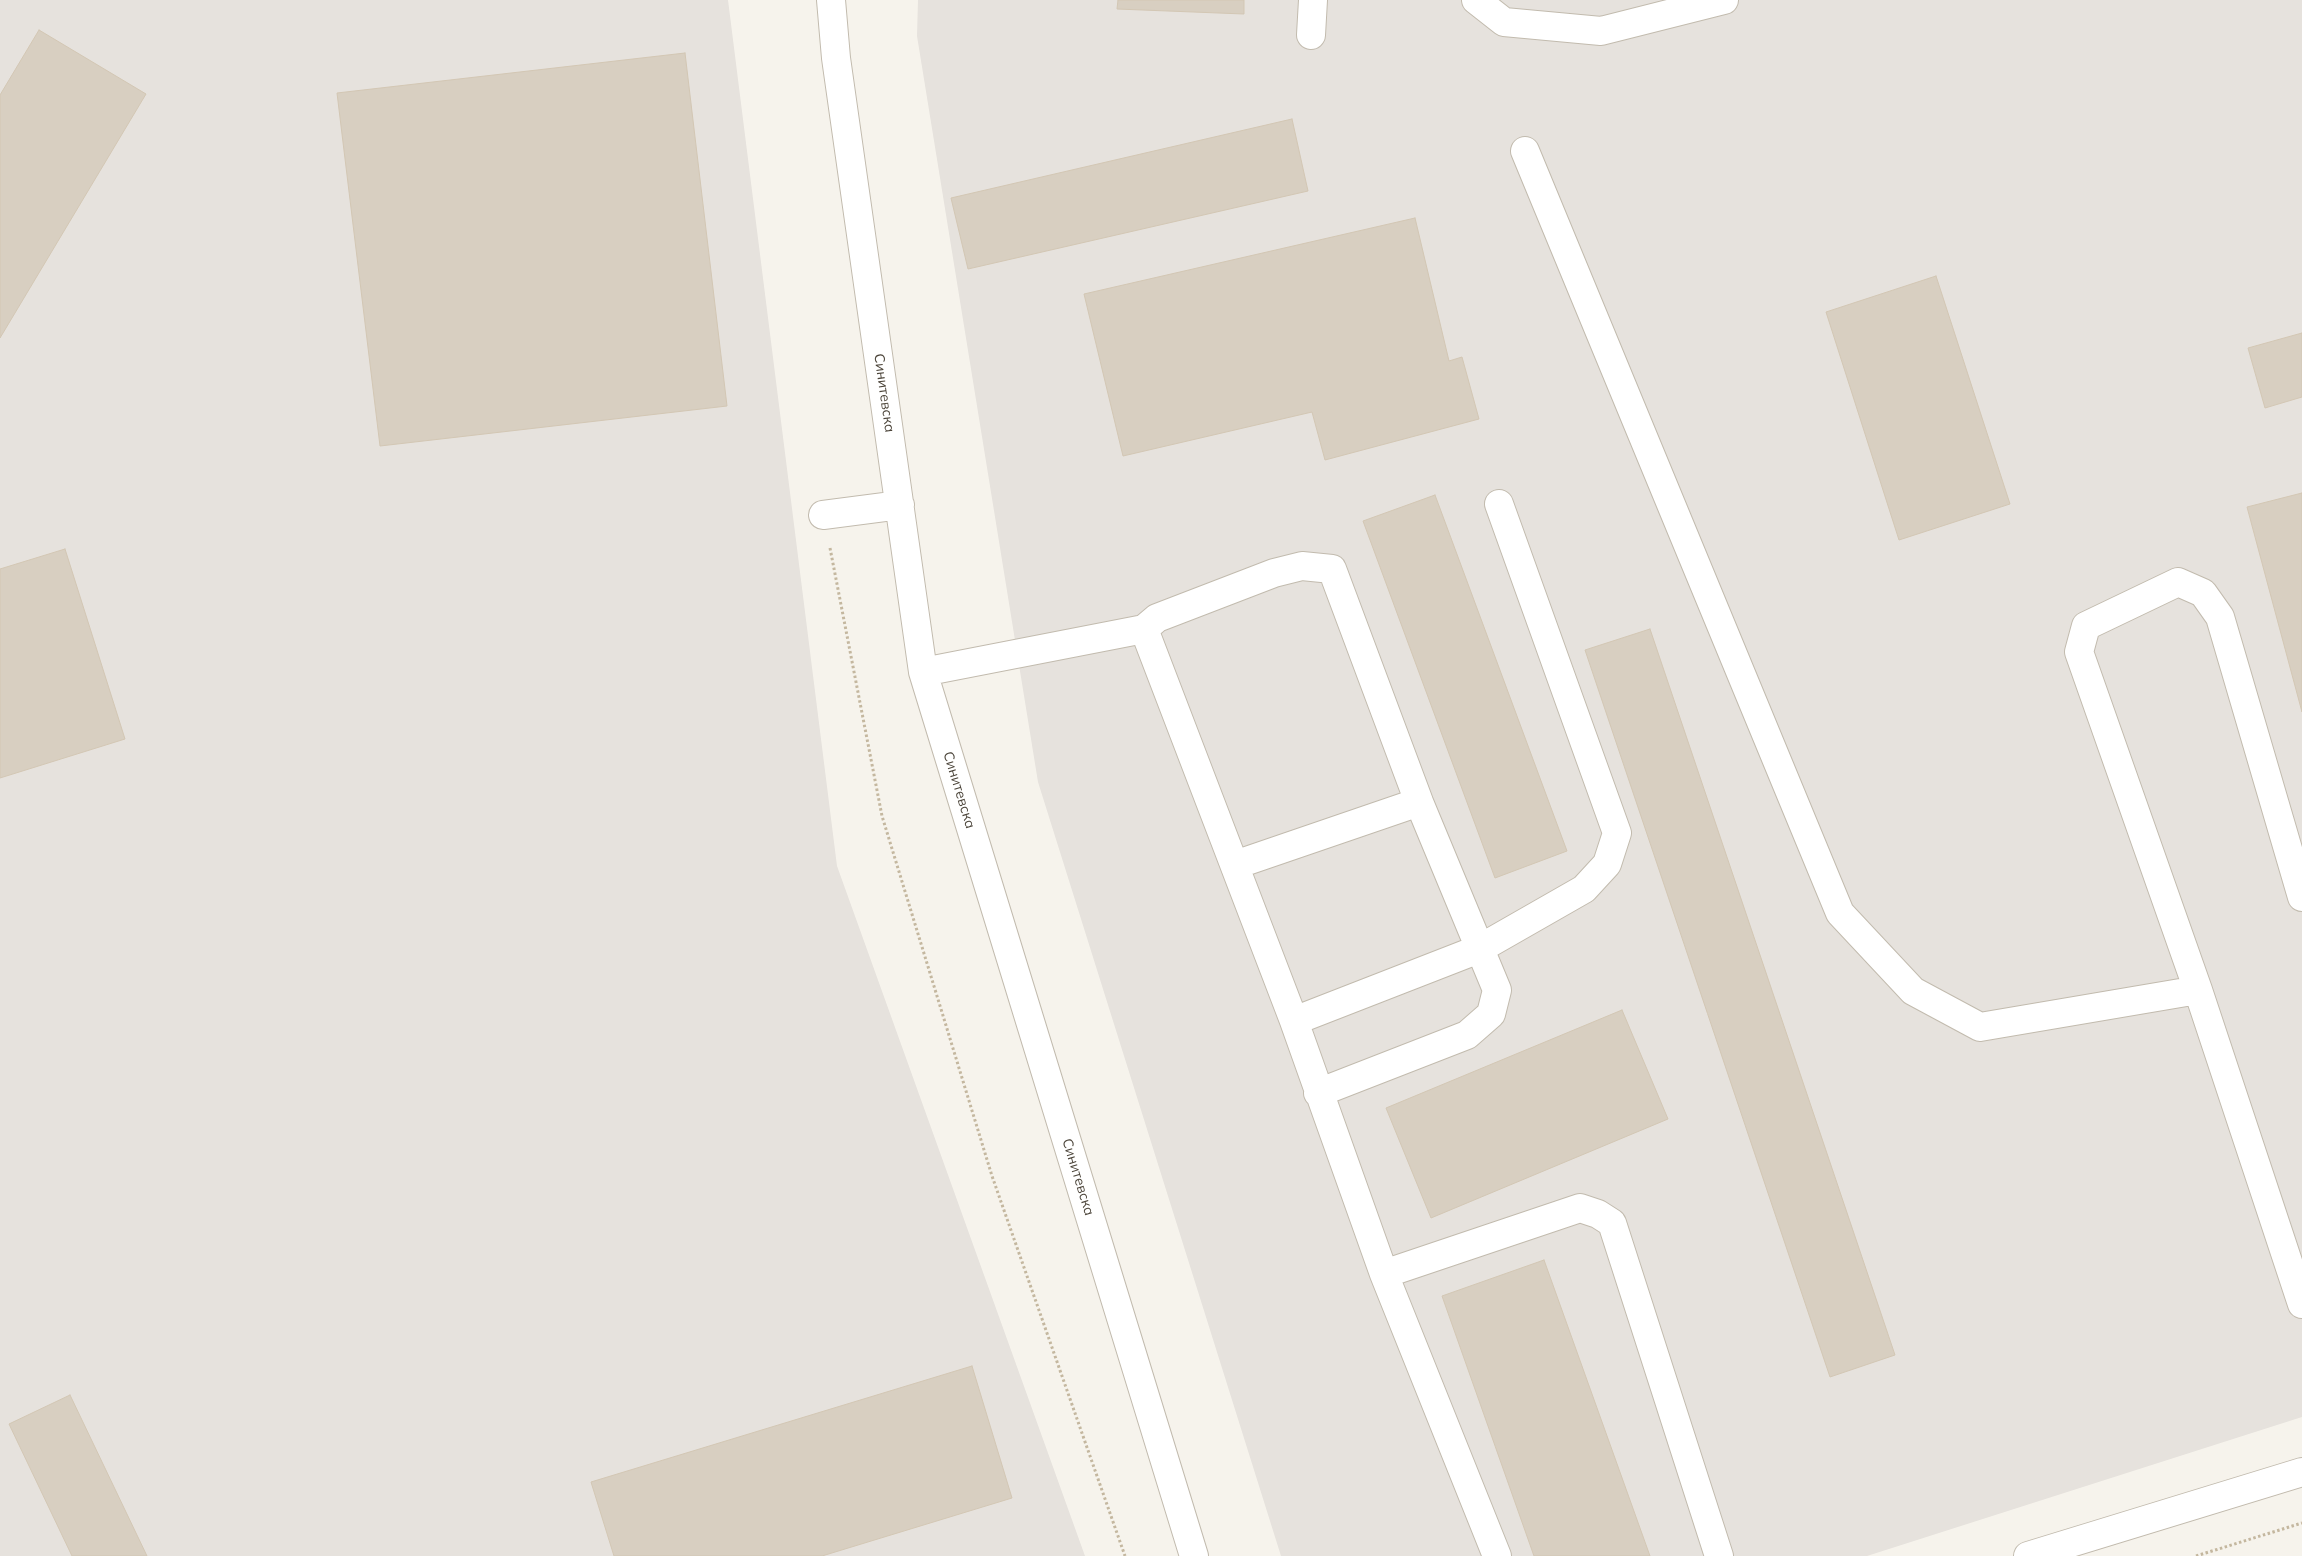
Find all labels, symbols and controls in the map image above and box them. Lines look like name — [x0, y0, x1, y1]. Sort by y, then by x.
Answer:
street label: Синитевска — [870, 352, 898, 434]
street label: Синитевска — [939, 749, 979, 831]
street label: Синитевска — [1058, 1136, 1098, 1218]

